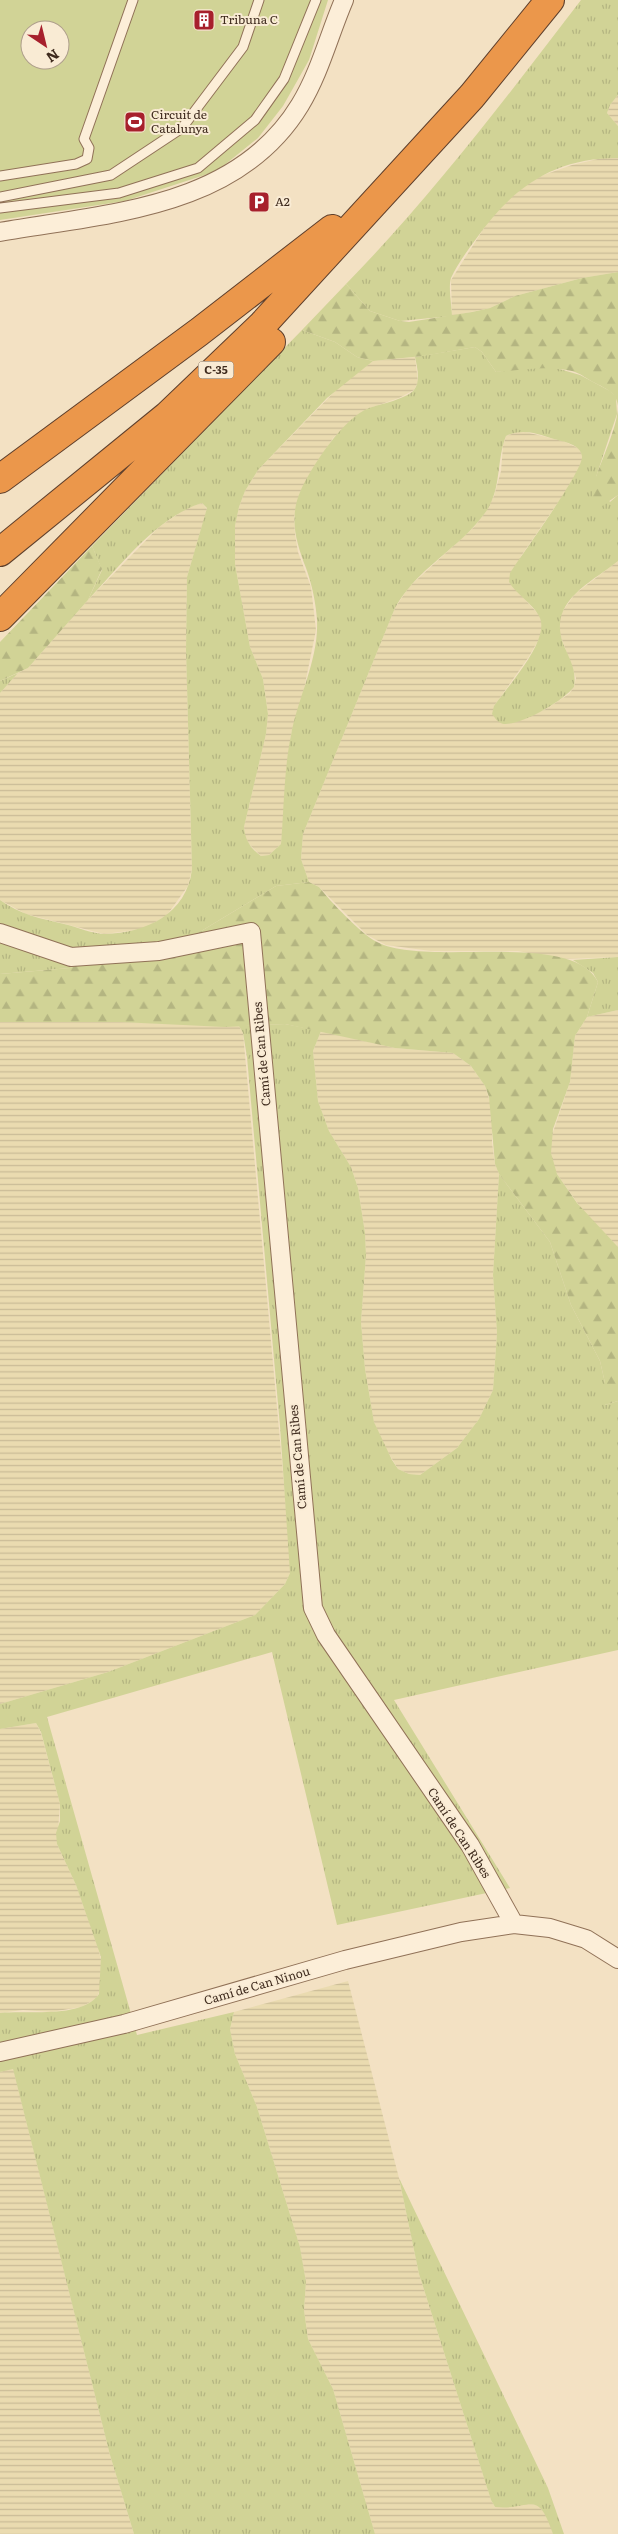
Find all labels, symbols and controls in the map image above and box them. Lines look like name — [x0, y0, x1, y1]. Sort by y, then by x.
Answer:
building icon: Tribuna C — [192, 8, 216, 32]
place label: Tribuna C — [220, 10, 278, 28]
north arrow — [20, 20, 70, 70]
text: N — [42, 45, 64, 68]
place label: Circuit de Catalunya — [151, 105, 209, 137]
sports icon: Circuit de Catalunya — [123, 110, 147, 134]
parking icon: A2 — [247, 190, 271, 214]
place label: A2 — [275, 192, 290, 210]
road number: C-35 — [198, 362, 234, 378]
street label: Camí de Can Ribes — [247, 1001, 275, 1107]
street label: Camí de Can Ribes — [283, 1404, 311, 1510]
street label: Camí de Can Ribes — [424, 1784, 496, 1882]
street label: Camí de Can Ninou — [202, 1961, 312, 2009]

